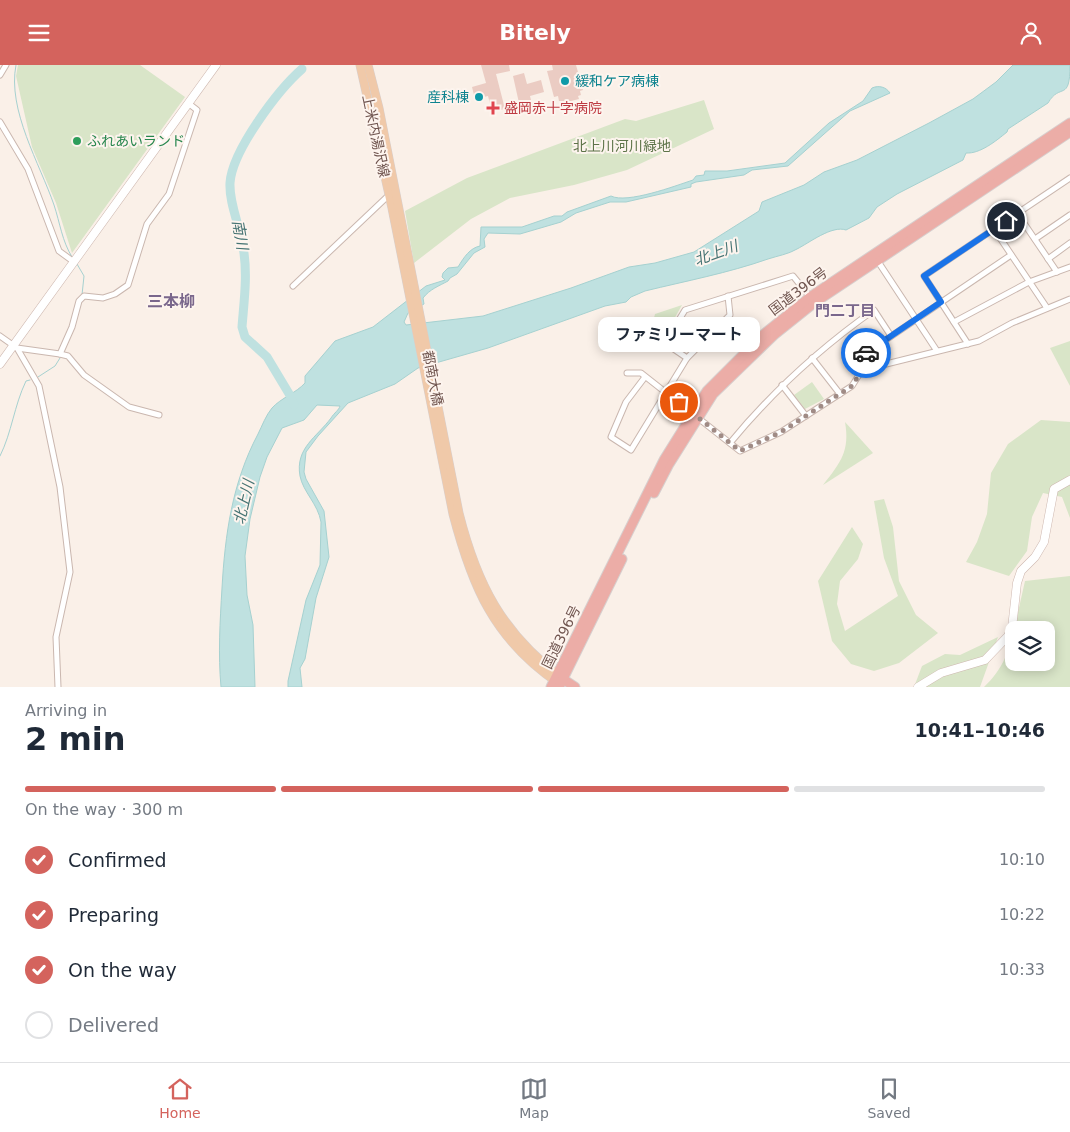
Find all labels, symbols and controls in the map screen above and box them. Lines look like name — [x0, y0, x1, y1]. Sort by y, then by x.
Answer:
icon: menu — [25, 19, 53, 47]
icon: person — [1017, 19, 1045, 47]
text: Bitely — [499, 20, 571, 45]
place label: 緩和ケア病棟 — [575, 73, 659, 89]
marker: 緩和ケア病棟 — [559, 75, 571, 87]
place label: 産科棟 — [427, 89, 469, 105]
marker: 産科棟 — [473, 91, 485, 103]
street label: 上米内湯沢線 — [359, 93, 393, 179]
place label: 盛岡赤十字病院 — [504, 100, 602, 116]
marker: 盛岡赤十字病院 — [486, 101, 500, 115]
place label: ふれあいランド — [87, 133, 185, 149]
marker: ふれあいランド — [71, 135, 83, 147]
park label: 北上川河川緑地 — [573, 138, 671, 154]
pin — [985, 200, 1027, 242]
icon: home — [992, 207, 1020, 235]
water label: 南川 — [229, 219, 252, 253]
water label: 北上川 — [692, 236, 742, 269]
street label: 国道396号 — [766, 264, 830, 318]
district label: 三本柳 — [147, 292, 195, 311]
district label: 門二丁目 — [815, 302, 875, 320]
callout: ファミリーマート — [598, 317, 760, 352]
text: ファミリーマート — [615, 325, 743, 344]
courier — [841, 328, 891, 378]
icon: car — [852, 339, 880, 367]
street label: 都南大橋 — [420, 349, 446, 407]
pin — [658, 381, 700, 423]
icon: bag — [665, 388, 693, 416]
water label: 北上川 — [230, 476, 258, 526]
street label: 国道396号 — [539, 603, 583, 671]
map controls — [1005, 621, 1055, 671]
button: layers — [1005, 621, 1055, 671]
text: Arriving in — [25, 701, 107, 720]
text: 10:41–10:46 — [915, 719, 1045, 741]
text: 2 min — [25, 720, 126, 758]
text: On the way · 300 m — [25, 800, 183, 819]
icon: check — [25, 846, 53, 874]
text: Confirmed — [68, 849, 167, 871]
text: 10:10 — [999, 850, 1045, 869]
icon: check — [25, 901, 53, 929]
text: Preparing — [68, 904, 159, 926]
text: 10:22 — [999, 905, 1045, 924]
icon: check — [25, 956, 53, 984]
text: On the way — [68, 959, 177, 981]
text: 10:33 — [999, 960, 1045, 979]
text: Delivered — [68, 1014, 159, 1036]
tab: Home — [159, 1075, 201, 1121]
tab: Map — [519, 1075, 549, 1121]
tab: Saved — [867, 1075, 911, 1121]

